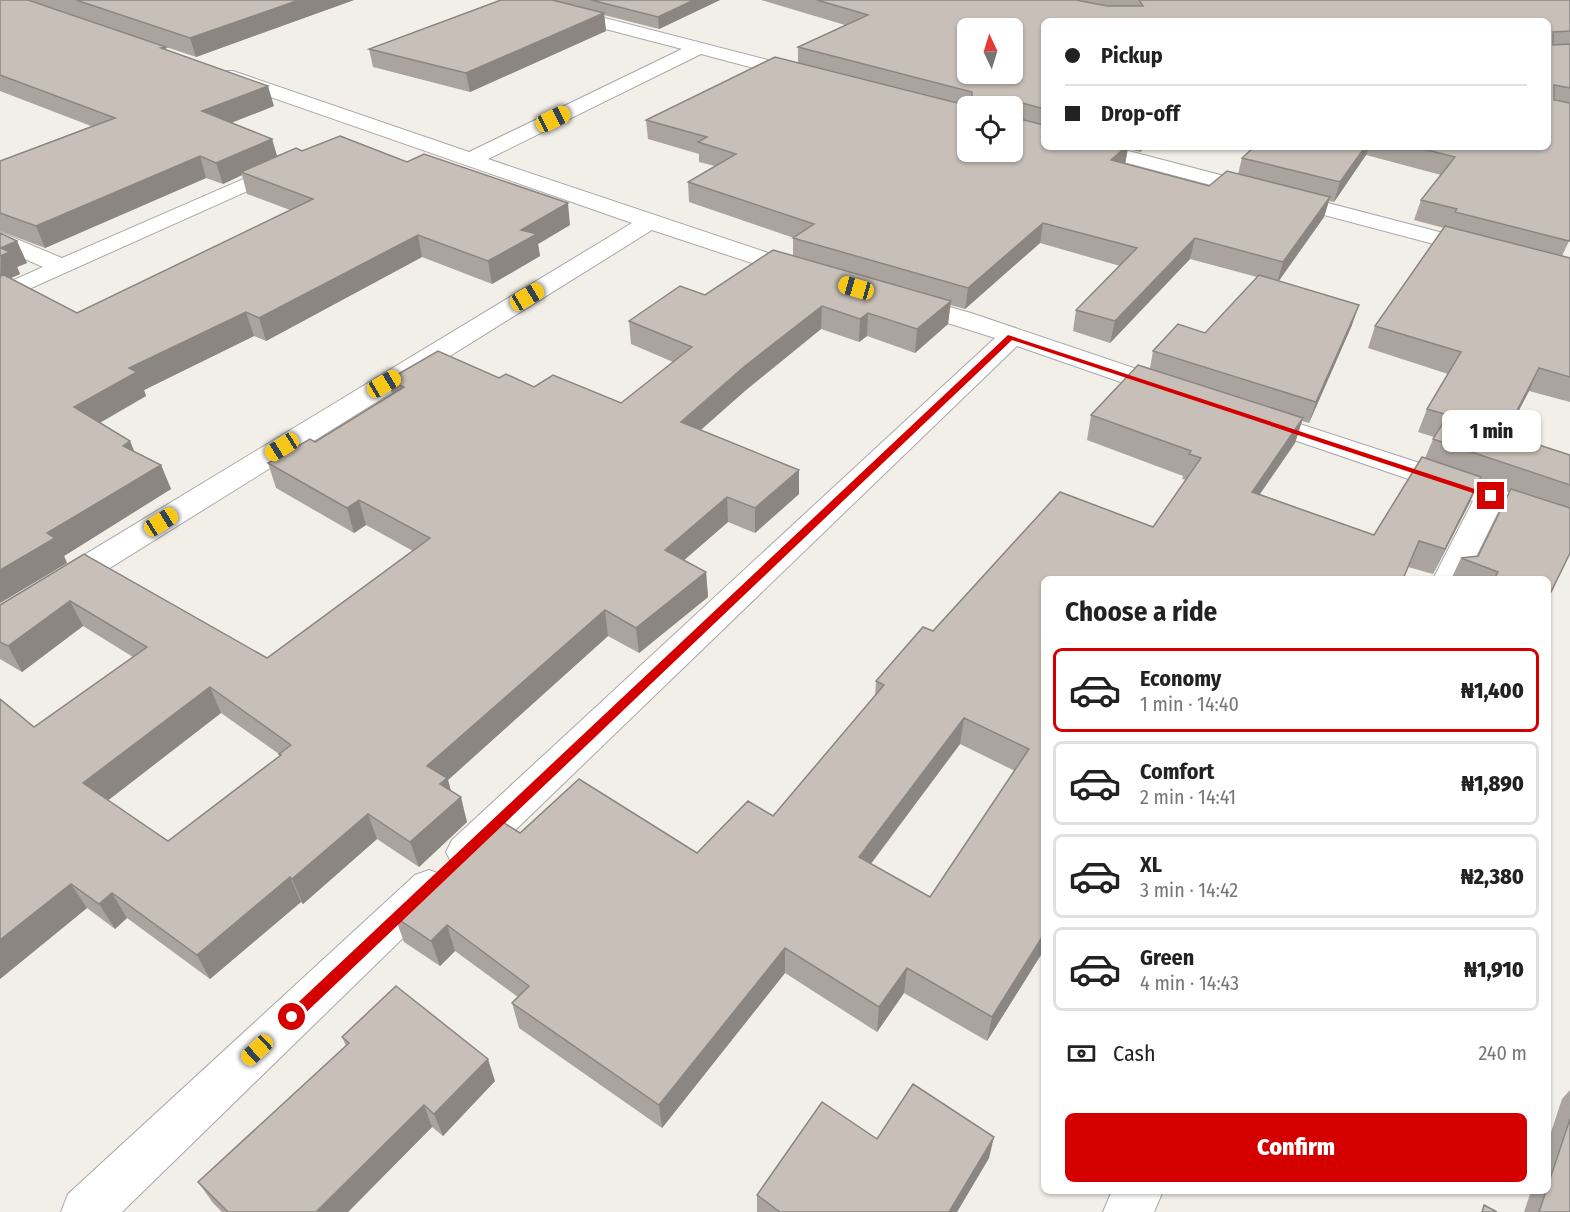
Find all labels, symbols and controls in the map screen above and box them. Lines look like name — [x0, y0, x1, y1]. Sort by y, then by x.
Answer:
north arrow — [957, 18, 1023, 84]
map controls — [957, 18, 1023, 162]
text: Pickup — [1101, 42, 1163, 69]
button: locate — [957, 96, 1023, 162]
text: Drop-off — [1101, 100, 1180, 127]
car — [533, 103, 573, 135]
car — [836, 274, 876, 302]
car — [507, 280, 547, 314]
car — [364, 367, 404, 401]
callout: 1 min — [1442, 409, 1540, 451]
text: 1 min — [1470, 419, 1513, 443]
car — [262, 430, 302, 464]
route end — [1477, 482, 1504, 509]
car — [141, 505, 181, 539]
text: Choose a ride — [1065, 596, 1217, 628]
icon: car — [1068, 663, 1122, 717]
text: Economy — [1140, 665, 1221, 692]
text: ₦1,400 — [1461, 677, 1524, 704]
text: 1 min · 14:40 — [1140, 692, 1239, 716]
icon: car — [1068, 756, 1122, 810]
text: Comfort — [1140, 758, 1214, 785]
text: ₦1,890 — [1461, 770, 1524, 797]
text: 2 min · 14:41 — [1140, 785, 1236, 809]
icon: car — [1068, 849, 1122, 903]
text: XL — [1140, 851, 1162, 878]
text: ₦2,380 — [1461, 863, 1524, 890]
text: 3 min · 14:42 — [1140, 878, 1238, 902]
icon: car — [1068, 942, 1122, 996]
text: Green — [1140, 944, 1194, 971]
text: ₦1,910 — [1464, 956, 1524, 983]
text: 4 min · 14:43 — [1140, 971, 1239, 995]
route start — [278, 1003, 305, 1030]
car — [238, 1031, 276, 1069]
icon: cash — [1065, 1037, 1098, 1070]
text: Cash — [1113, 1040, 1156, 1067]
text: 240 m — [1478, 1041, 1527, 1065]
button: Confirm — [1065, 1113, 1527, 1182]

